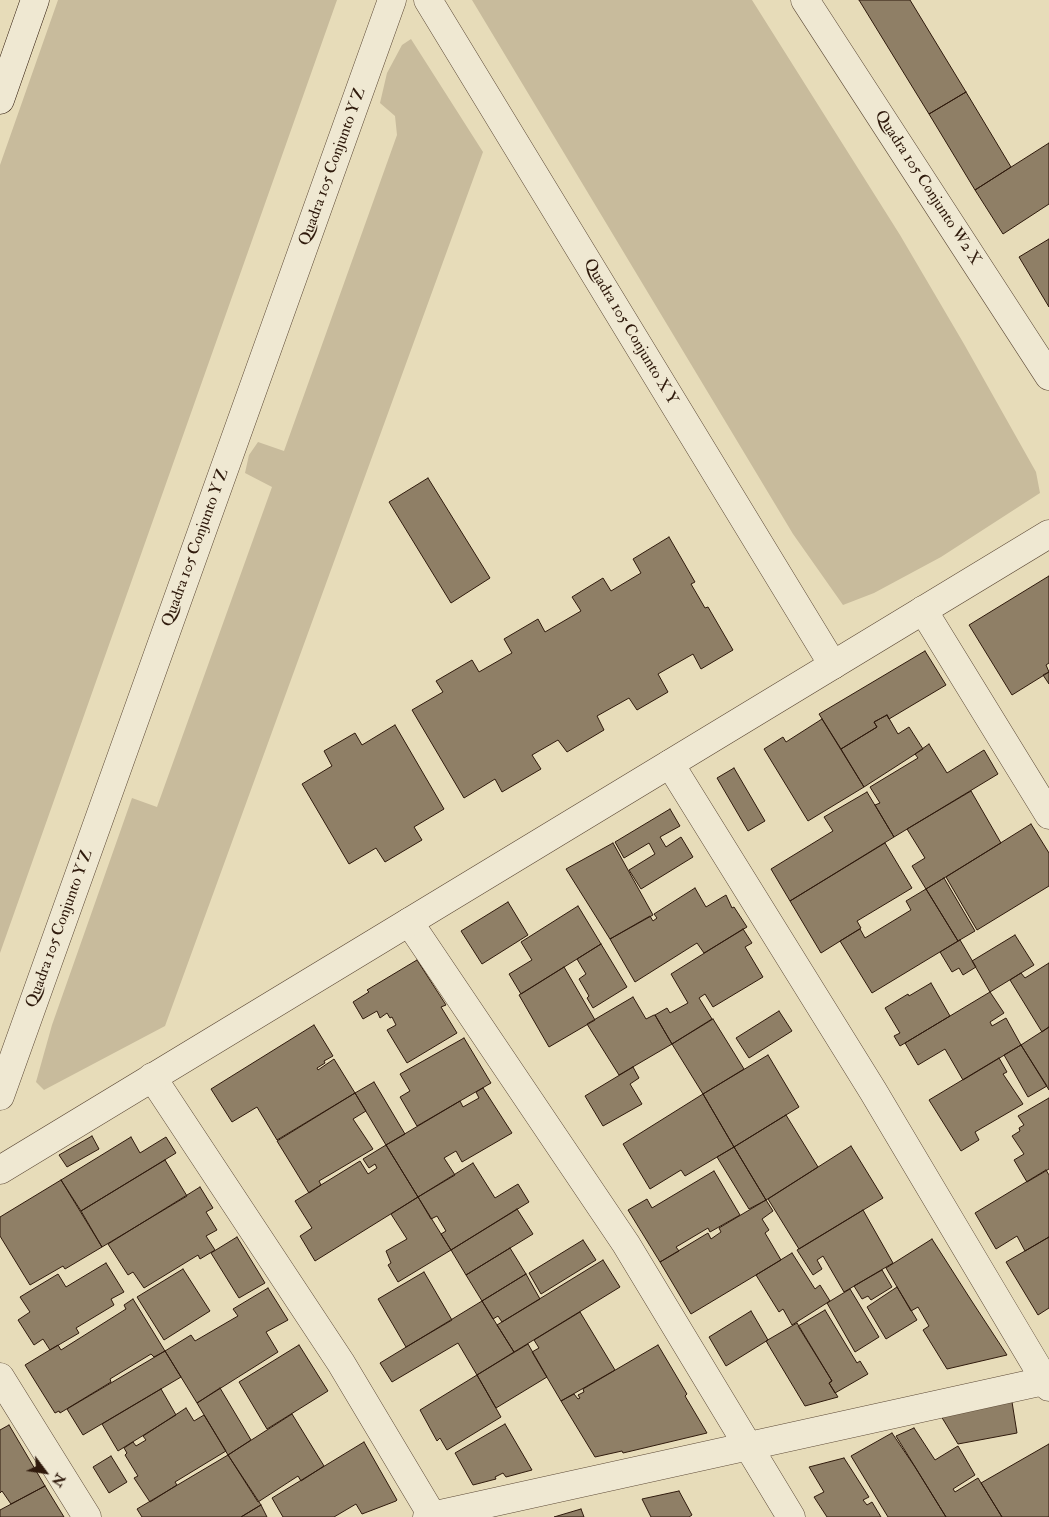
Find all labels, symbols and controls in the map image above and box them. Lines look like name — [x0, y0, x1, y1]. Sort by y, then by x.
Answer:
street label: Quadra 105 Conjunto Y Z — [295, 85, 371, 249]
street label: Quadra 105 Conjunto W2 X — [870, 107, 984, 269]
street label: Quadra 105 Conjunto X Y — [579, 255, 681, 409]
street label: Quadra 105 Conjunto Y Z — [158, 466, 234, 630]
street label: Quadra 105 Conjunto Y Z — [22, 847, 98, 1011]
north arrow — [20, 1447, 70, 1497]
text: N — [48, 1470, 69, 1490]

